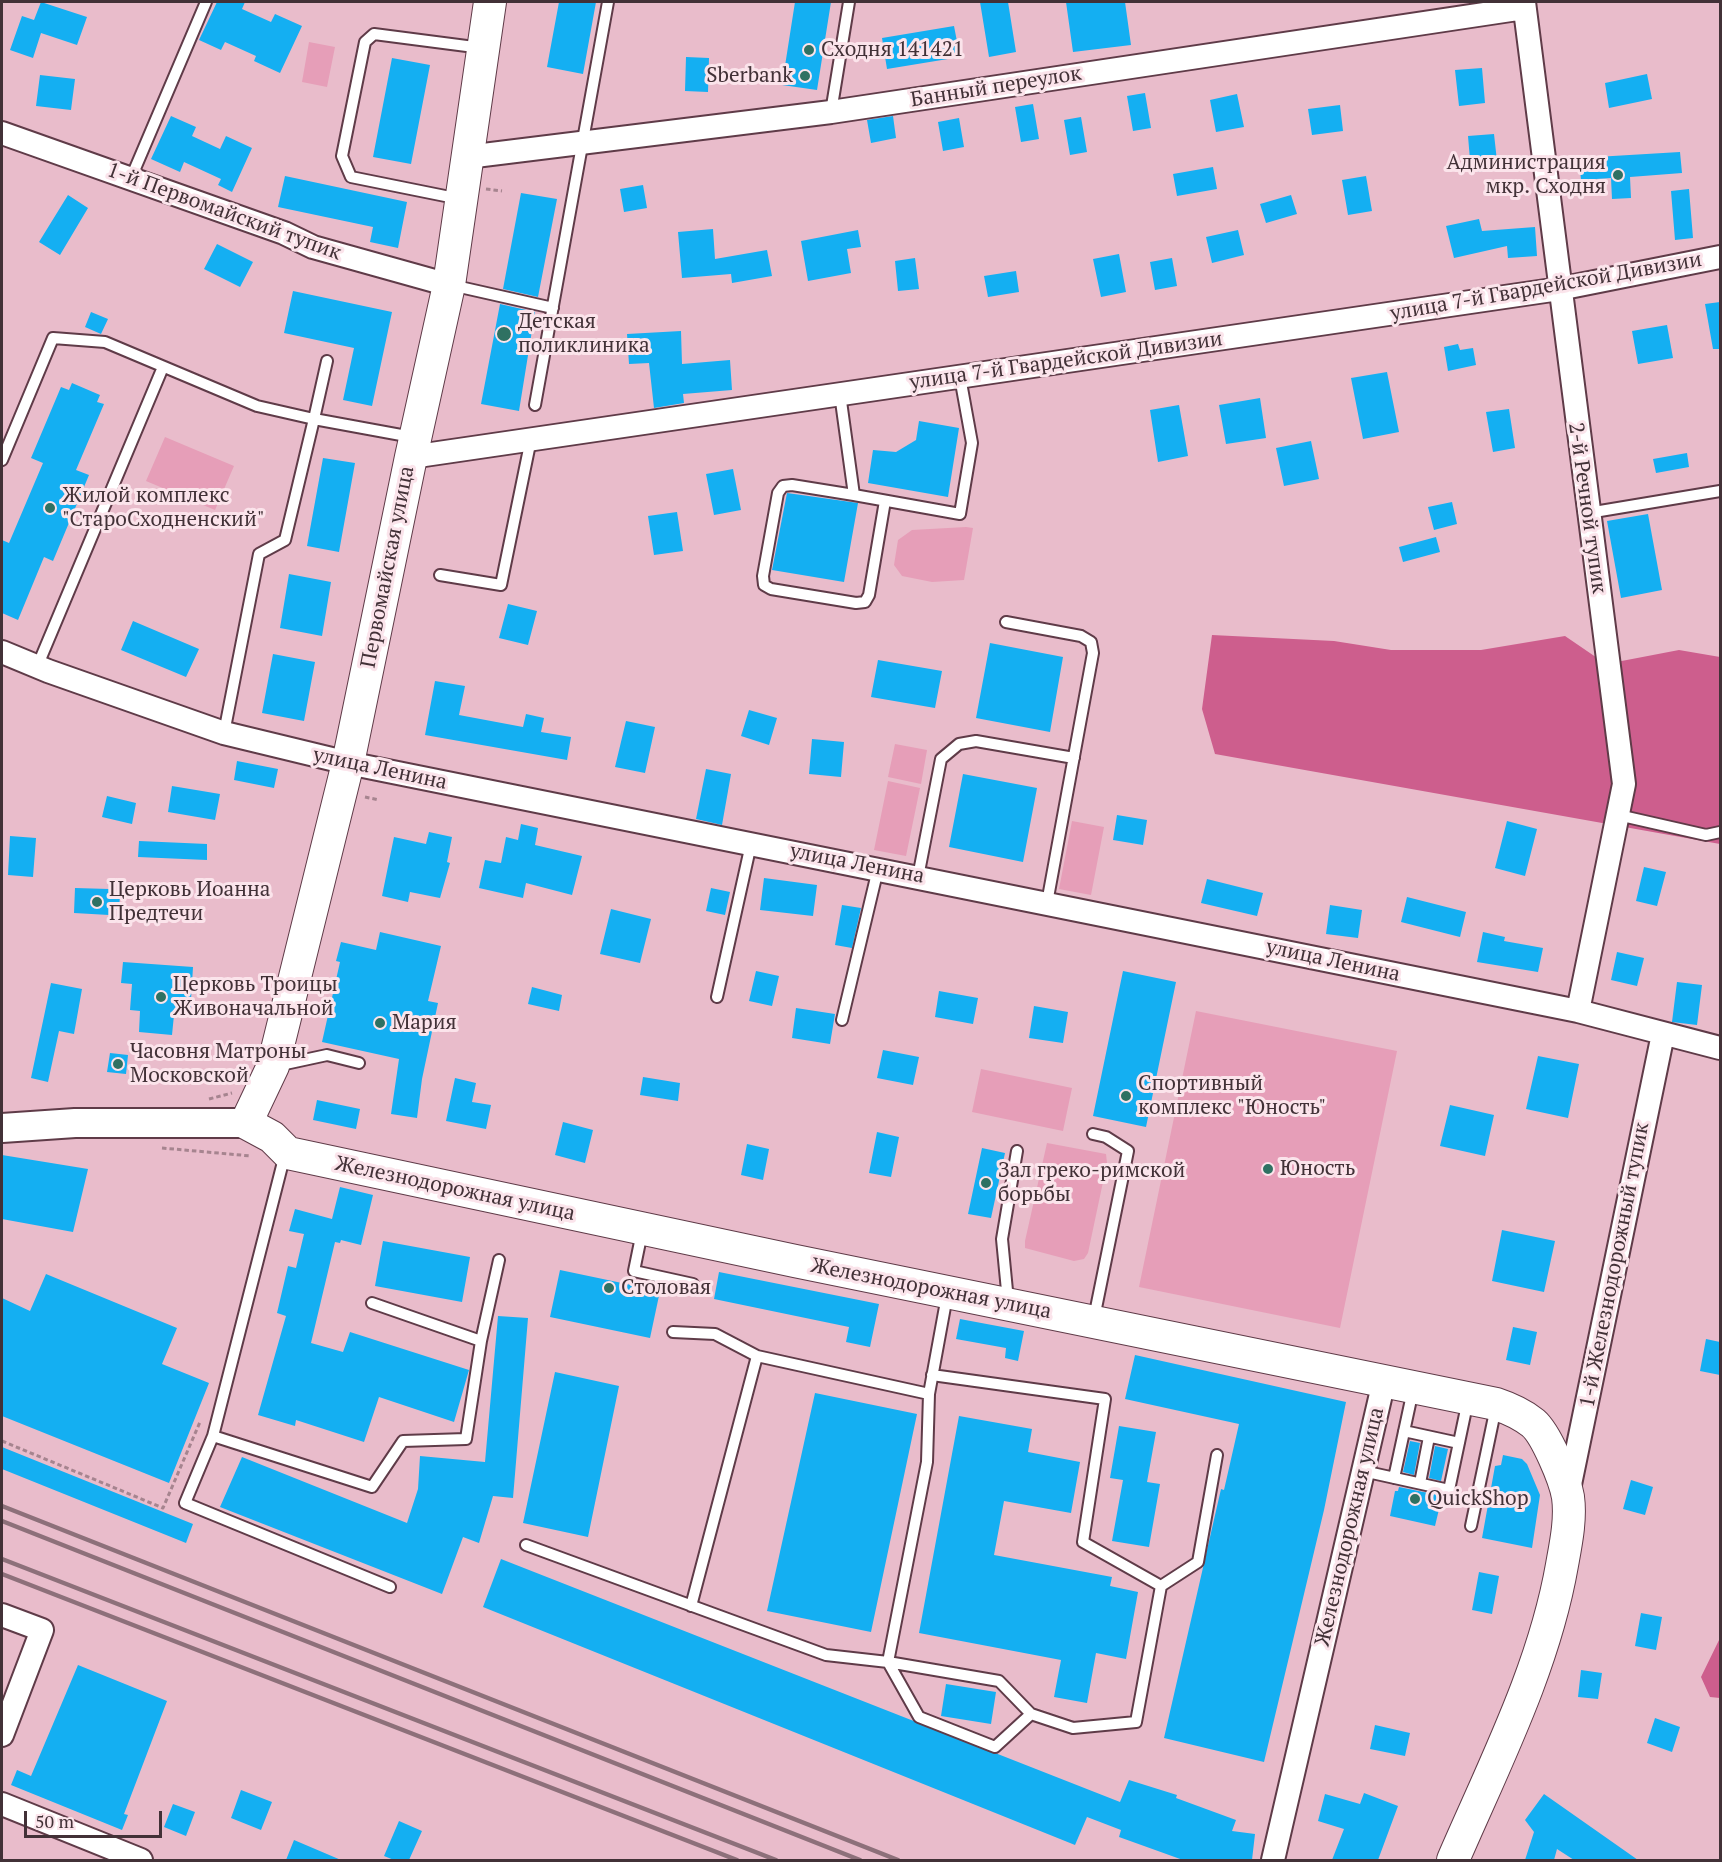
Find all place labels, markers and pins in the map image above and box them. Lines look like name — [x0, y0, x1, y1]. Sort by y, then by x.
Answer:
place label: Сходня 141421 — [821, 37, 964, 63]
marker: Сходня 141421 — [802, 43, 816, 57]
place label: Sberbank — [706, 63, 793, 89]
marker: Sberbank — [798, 69, 812, 83]
place label: Администрация мкр. Сходня — [1446, 150, 1606, 200]
marker: Администрация мкр. Сходня — [1611, 168, 1625, 182]
place label: Детская поликлиника — [518, 309, 650, 359]
marker: Детская поликлиника — [495, 325, 513, 343]
place label: Жилой комплекс "СтароСходненский" — [62, 483, 265, 533]
marker: Жилой комплекс "СтароСходненский" — [43, 501, 57, 515]
place label: Церковь Иоанна Предтечи — [109, 877, 270, 927]
marker: Церковь Иоанна Предтечи — [90, 895, 104, 909]
place label: Церковь Троицы Живоначальной — [173, 972, 338, 1022]
marker: Церковь Троицы Живоначальной — [154, 990, 168, 1004]
place label: Мария — [392, 1010, 457, 1036]
marker: Мария — [373, 1016, 387, 1030]
place label: Часовня Матроны Московской — [130, 1039, 306, 1089]
marker: Часовня Матроны Московской — [111, 1057, 125, 1071]
place label: Спортивный комплекс "Юность" — [1138, 1071, 1326, 1121]
marker: Спортивный комплекс "Юность" — [1119, 1089, 1133, 1103]
place label: Юность — [1280, 1156, 1355, 1182]
place label: Зал греко-римской борьбы — [998, 1158, 1185, 1208]
marker: Юность — [1261, 1162, 1275, 1176]
marker: Зал греко-римской борьбы — [979, 1176, 993, 1190]
place label: Столовая — [621, 1275, 711, 1301]
marker: Столовая — [602, 1281, 616, 1295]
place label: QuickShop — [1427, 1486, 1529, 1512]
marker: QuickShop — [1408, 1492, 1422, 1506]

